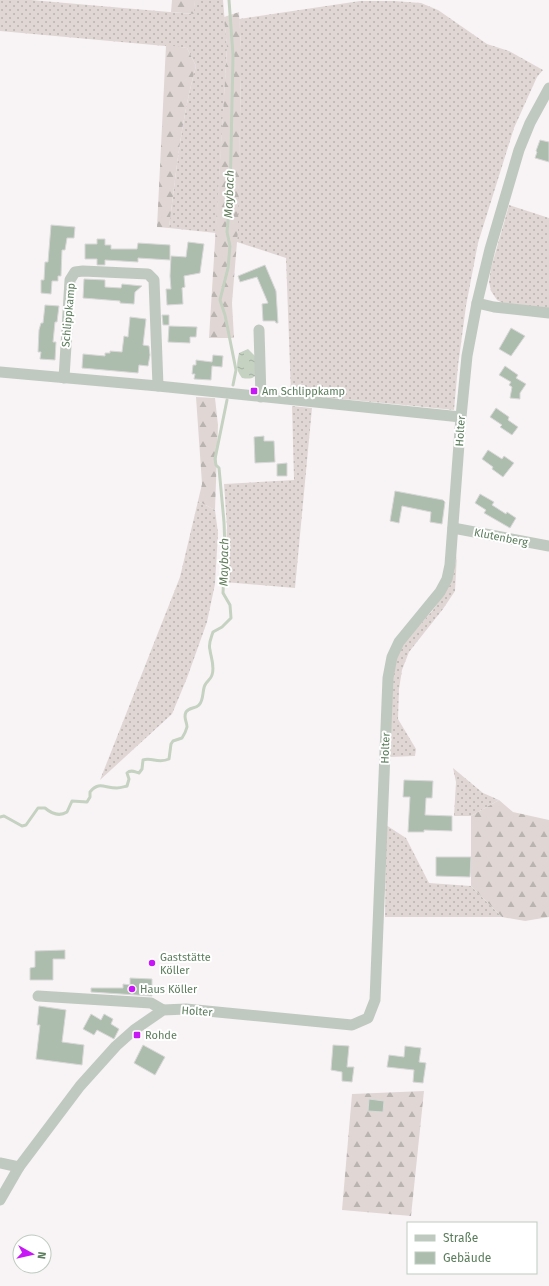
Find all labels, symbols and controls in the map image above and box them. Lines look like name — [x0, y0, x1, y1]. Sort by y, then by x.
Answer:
water label: Maybach — [221, 170, 237, 218]
street label: Schlippkamp — [59, 282, 78, 348]
place label: Am Schlippkamp — [262, 385, 345, 398]
marker: Am Schlippkamp — [249, 386, 259, 396]
street label: Holter — [453, 414, 468, 447]
street label: Klutenberg — [473, 526, 529, 549]
water label: Maybach — [217, 538, 231, 586]
street label: Holter — [378, 731, 393, 764]
place label: Gaststätte Köller — [160, 951, 211, 977]
marker: Gaststätte Köller — [147, 958, 157, 968]
place label: Haus Köller — [140, 983, 198, 996]
marker: Haus Köller — [127, 984, 137, 994]
street label: Holter — [181, 1004, 214, 1019]
place label: Rohde — [145, 1029, 177, 1042]
marker: Rohde — [132, 1030, 142, 1040]
legend — [407, 1222, 537, 1274]
text: Straße — [443, 1231, 478, 1245]
north arrow — [12, 1234, 52, 1274]
text: N — [34, 1251, 48, 1260]
text: Gebäude — [443, 1251, 491, 1265]

